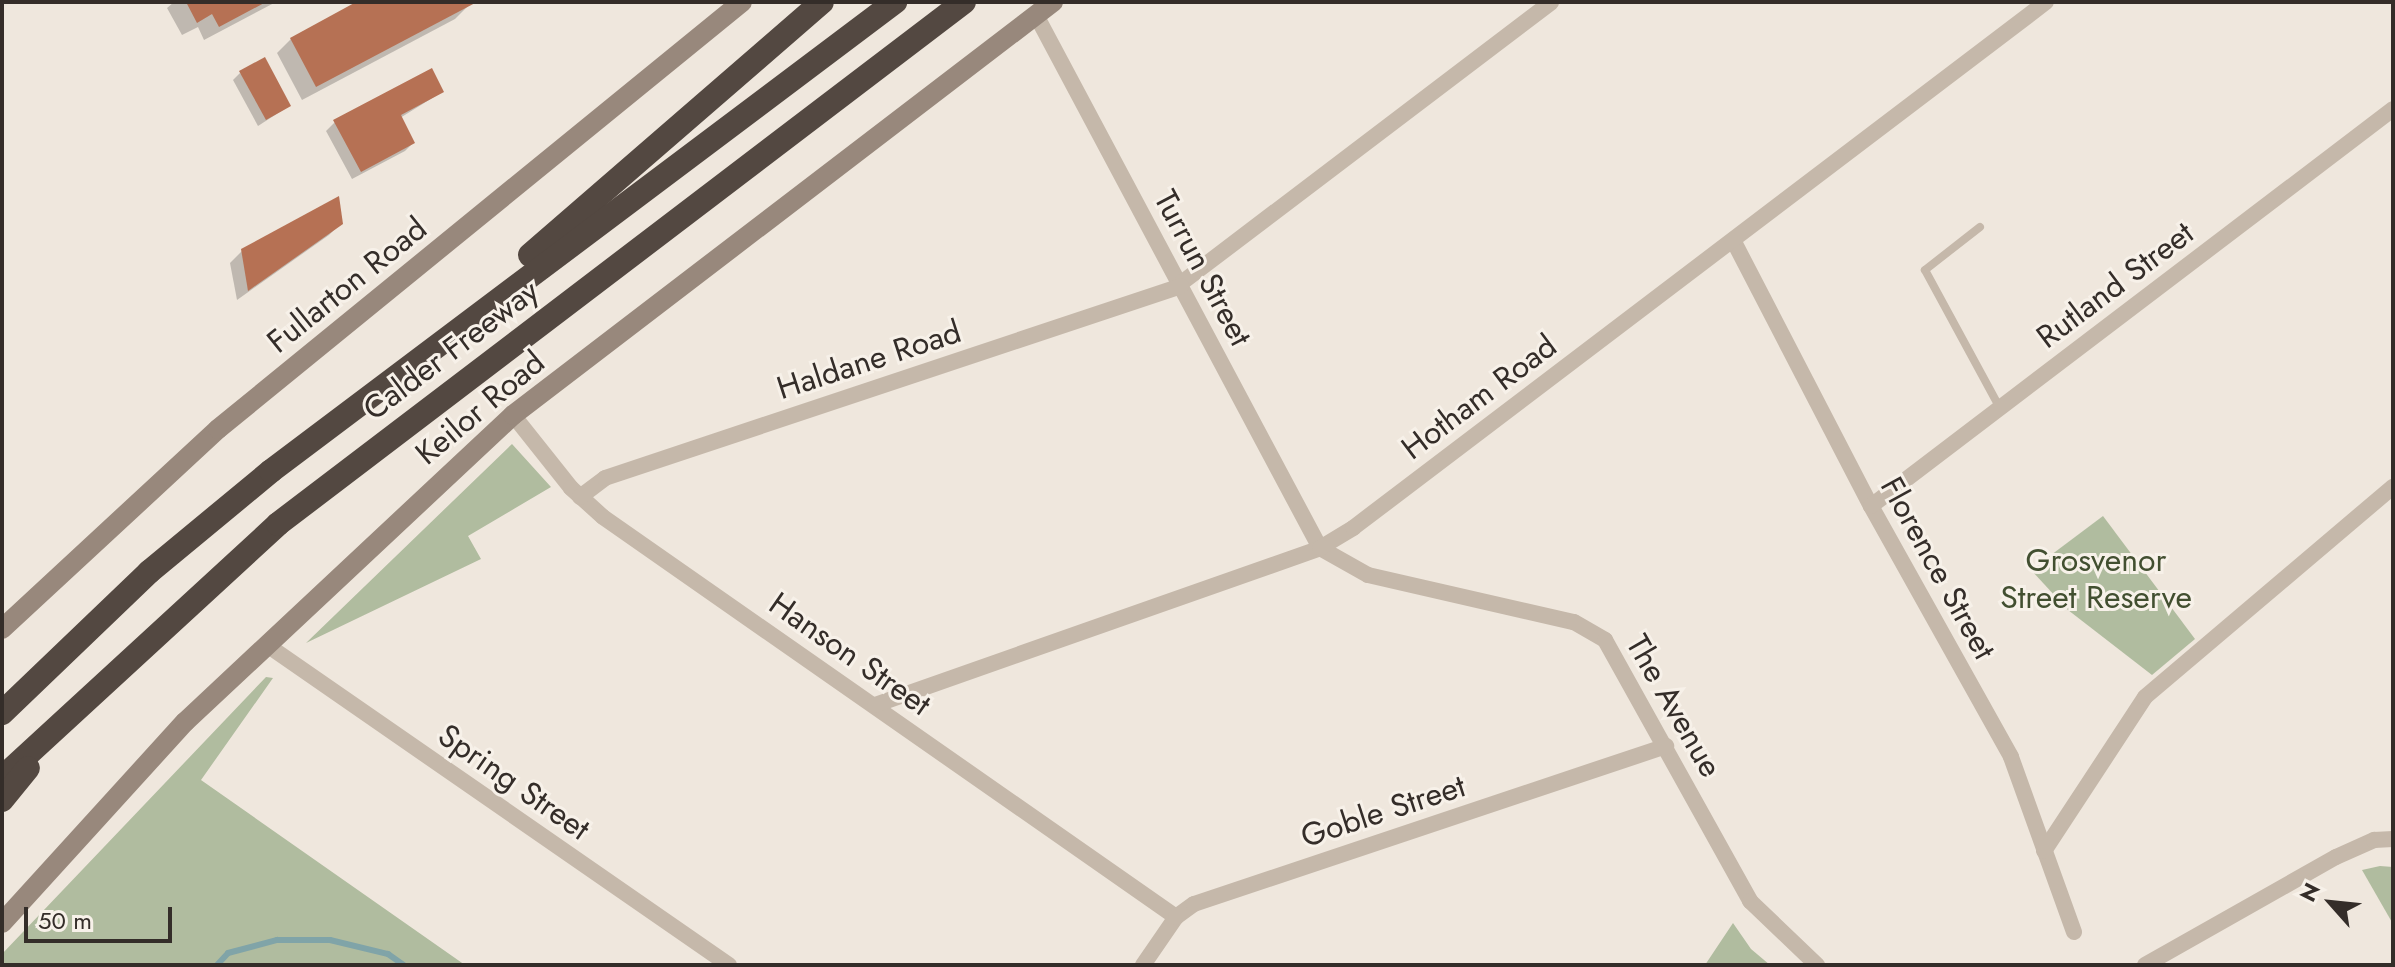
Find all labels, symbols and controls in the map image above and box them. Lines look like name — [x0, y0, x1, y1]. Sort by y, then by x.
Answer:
street label: Turrun Street — [1146, 184, 1260, 352]
street label: Fullarton Road — [260, 209, 434, 361]
street label: Rutland Street — [2029, 214, 2201, 356]
street label: Calder Freeway — [356, 272, 546, 428]
street label: Haldane Road — [772, 312, 966, 408]
street label: Hotham Road — [1394, 326, 1564, 468]
street label: Keilor Road — [408, 343, 552, 473]
street label: Florence Street — [1872, 470, 2004, 666]
park label: Grosvenor Street Reserve — [2000, 542, 2192, 617]
street label: Hanson Street — [762, 584, 938, 724]
street label: The Avenue — [1618, 628, 1730, 784]
street label: Spring Street — [431, 716, 597, 848]
street label: Goble Street — [1296, 766, 1470, 856]
north arrow — [2291, 863, 2371, 943]
text: N — [2291, 877, 2328, 907]
scale bar — [28, 891, 176, 941]
text: 50 m — [38, 903, 92, 938]

